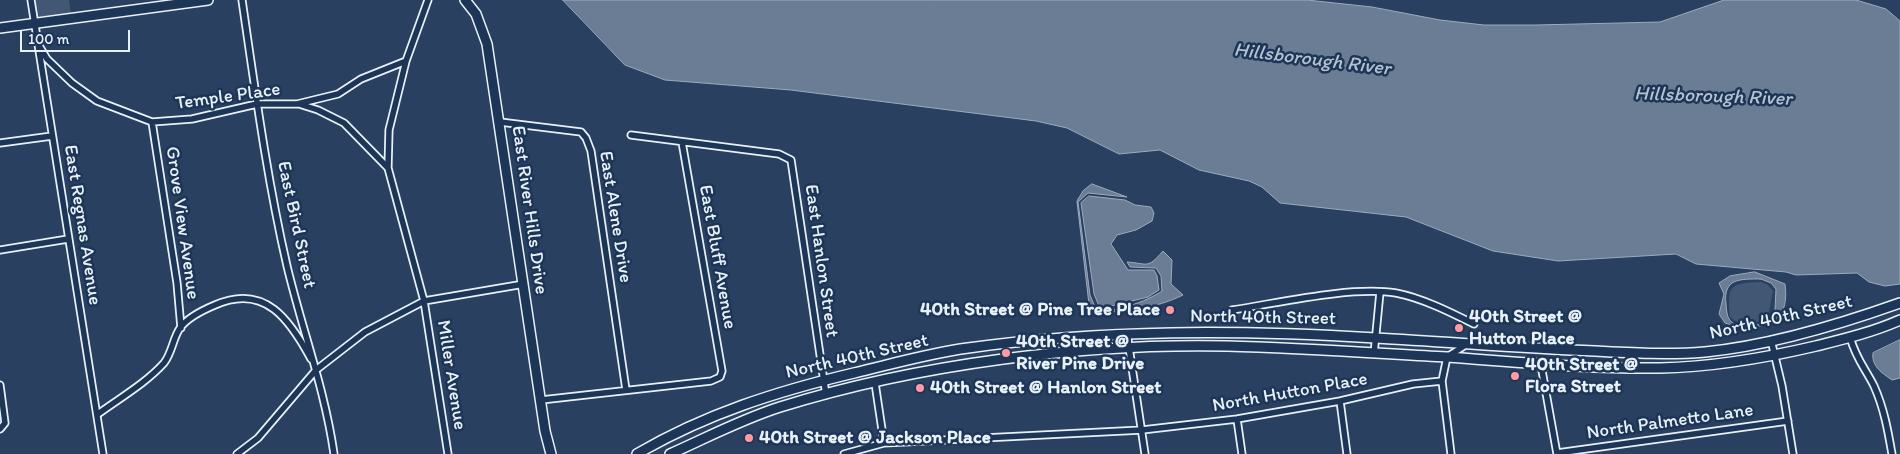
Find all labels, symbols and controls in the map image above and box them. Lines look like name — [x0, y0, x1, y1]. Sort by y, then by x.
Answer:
scale bar — [22, 20, 132, 52]
text: 100 m — [28, 30, 69, 48]
water label: Hillsborough River — [1232, 38, 1392, 82]
street label: Temple Place — [174, 78, 282, 116]
water label: Hillsborough River — [1634, 82, 1792, 112]
street label: East River Hills Drive — [506, 124, 552, 296]
street label: East Regnas Avenue — [58, 143, 106, 307]
street label: Grove View Avenue — [160, 145, 204, 301]
street label: East Alene Drive — [593, 150, 637, 284]
street label: East Bird Street — [271, 159, 321, 291]
street label: East Bluff Avenue — [693, 183, 741, 331]
street label: East Hanlon Street — [799, 183, 843, 339]
street label: North 40th Street — [1707, 290, 1855, 346]
place label: 40th Street @ Pine Tree Place — [920, 299, 1160, 321]
marker: 40th Street @ Pine Tree Place — [1164, 304, 1176, 316]
street label: North 40th Street — [1190, 305, 1336, 331]
place label: 40th Street @ Hutton Place — [1469, 306, 1582, 350]
street label: Miller Avenue — [431, 318, 471, 432]
marker: 40th Street @ Hutton Place — [1453, 322, 1465, 334]
street label: North 40th Street — [783, 329, 931, 385]
place label: 40th Street @ River Pine Drive — [1016, 331, 1144, 375]
marker: 40th Street @ River Pine Drive — [1000, 347, 1012, 359]
place label: 40th Street @ Flora Street — [1525, 354, 1638, 398]
street label: North Hutton Place — [1211, 368, 1369, 418]
marker: 40th Street @ Flora Street — [1509, 370, 1521, 382]
place label: 40th Street @ Hanlon Street — [930, 377, 1161, 399]
marker: 40th Street @ Hanlon Street — [914, 382, 926, 394]
street label: North Palmetto Lane — [1585, 399, 1755, 445]
place label: 40th Street @ Jackson Place — [759, 427, 991, 449]
marker: 40th Street @ Jackson Place — [743, 432, 755, 444]

